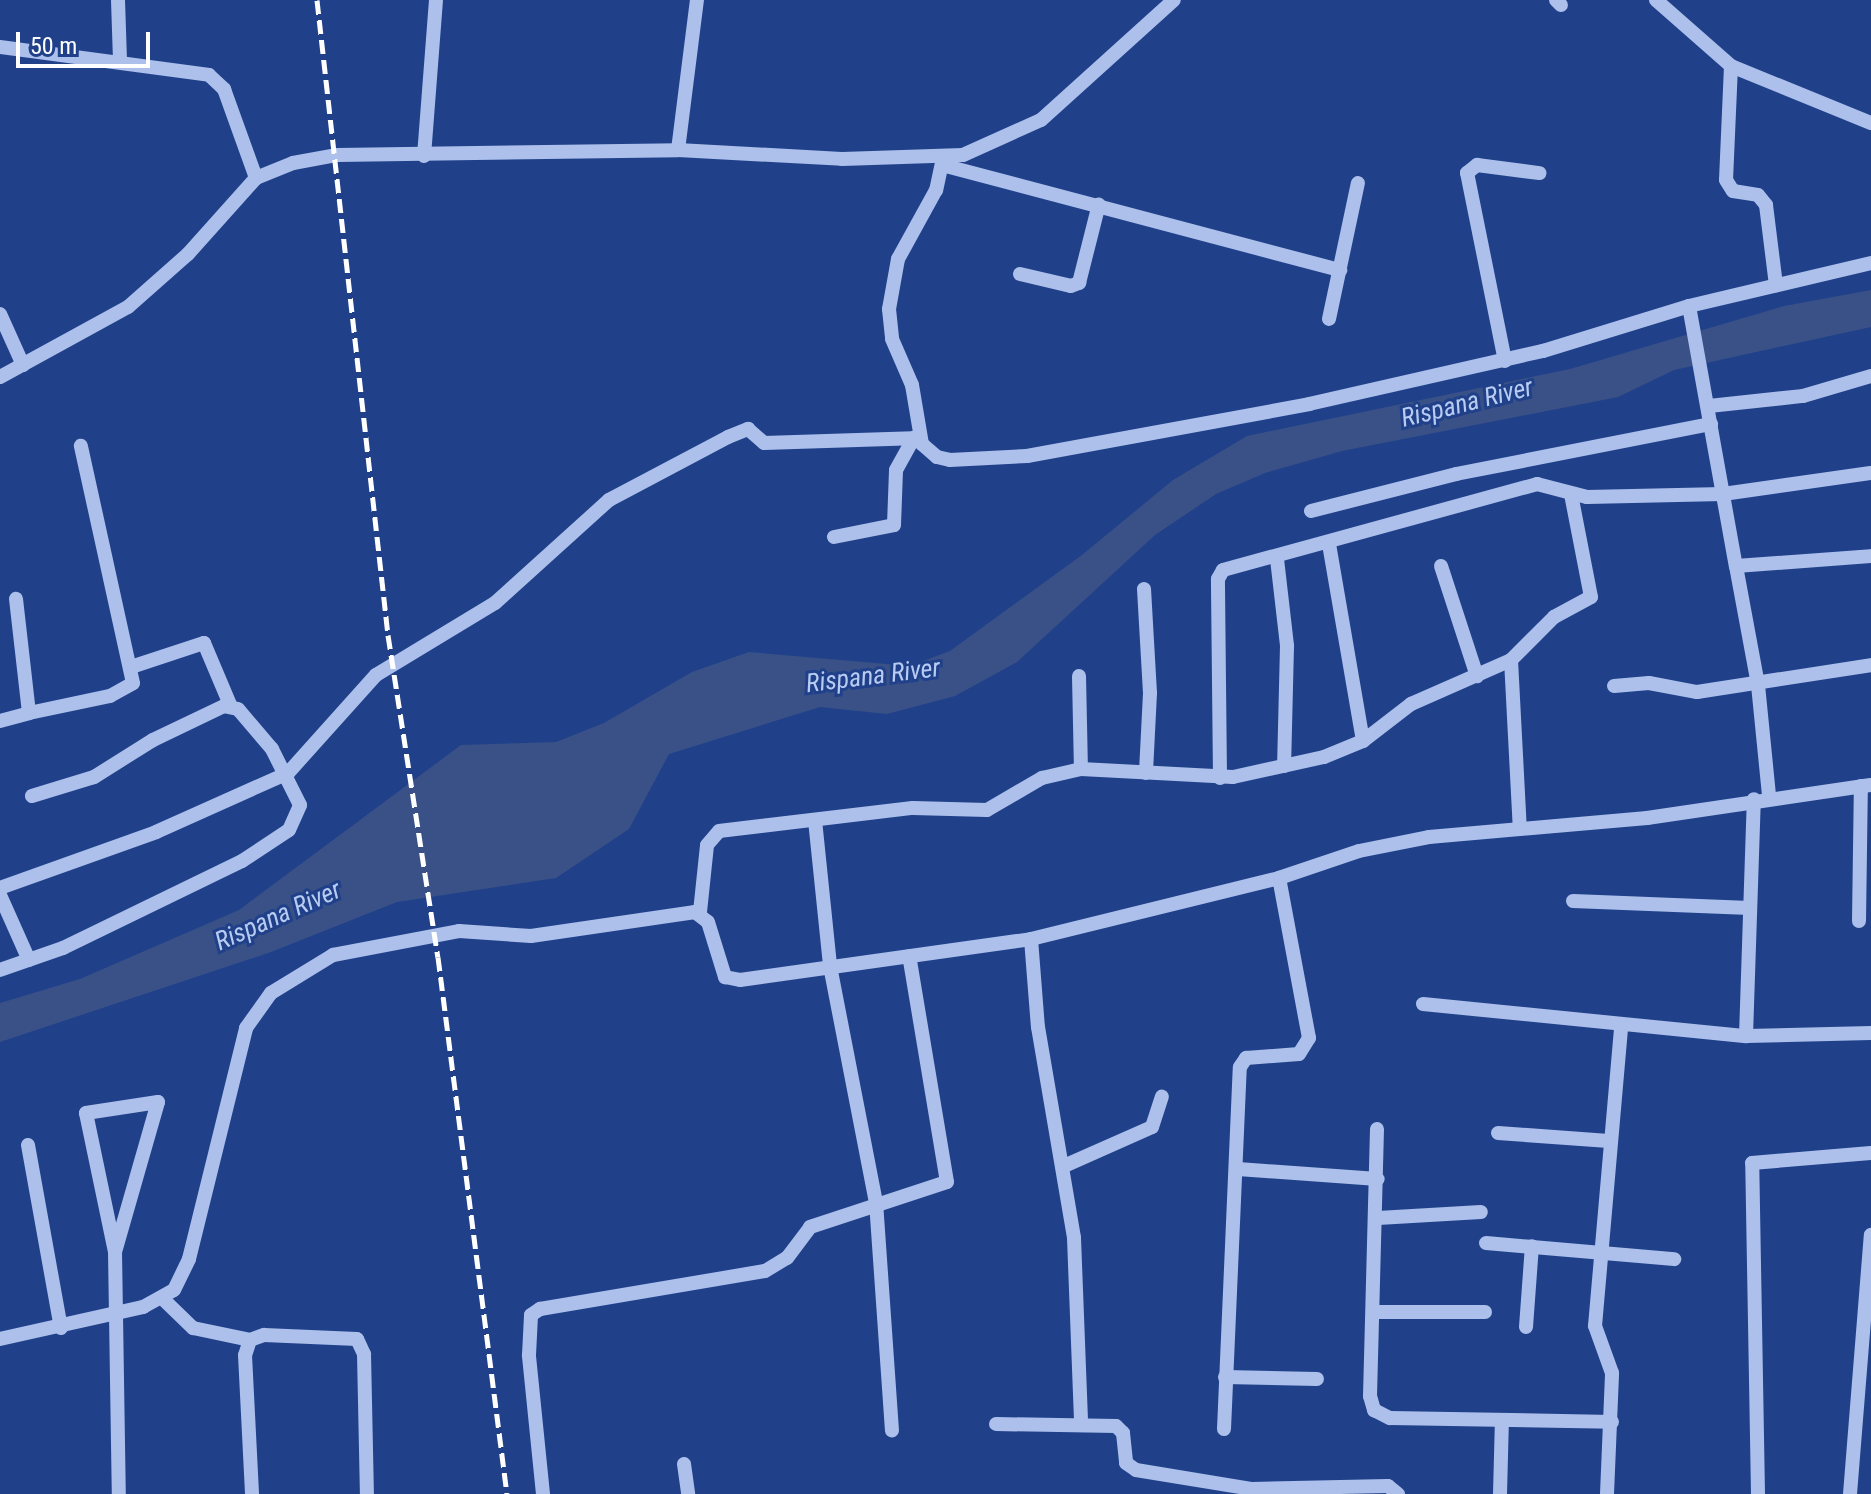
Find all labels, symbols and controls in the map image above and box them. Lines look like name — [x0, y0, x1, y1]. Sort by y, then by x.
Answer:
scale bar — [20, 16, 154, 66]
text: 50 m — [30, 32, 77, 60]
water label: Rispana River — [1398, 372, 1536, 434]
water label: Rispana River — [804, 652, 942, 700]
water label: Rispana River — [210, 874, 346, 958]

